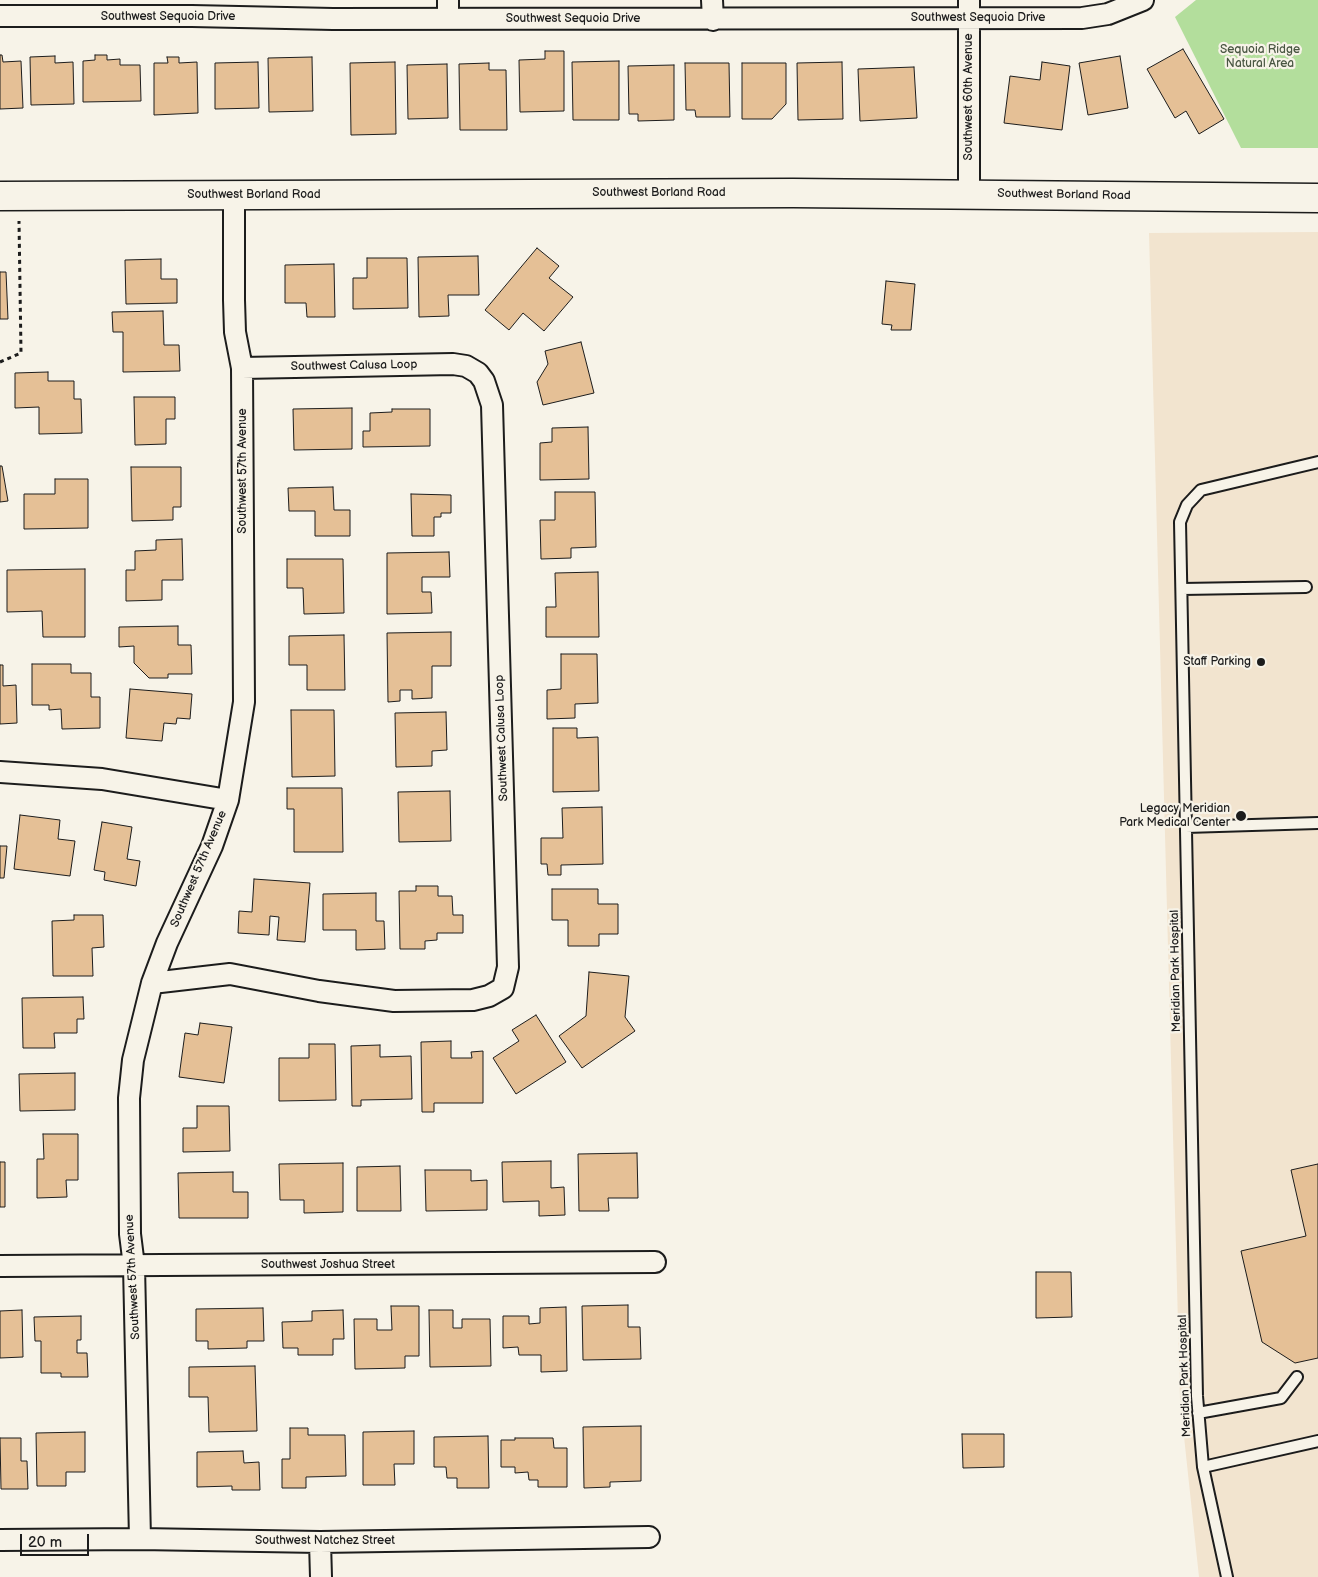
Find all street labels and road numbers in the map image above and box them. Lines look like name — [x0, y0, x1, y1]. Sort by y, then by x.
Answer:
street label: Southwest Sequoia Drive — [101, 10, 235, 24]
street label: Southwest Sequoia Drive — [911, 11, 1045, 25]
street label: Southwest Sequoia Drive — [506, 12, 640, 26]
street label: Southwest 60th Avenue — [962, 33, 976, 161]
street label: Southwest Borland Road — [592, 186, 726, 200]
street label: Southwest Borland Road — [997, 187, 1131, 203]
street label: Southwest Borland Road — [187, 188, 321, 202]
street label: Southwest Calusa Loop — [291, 358, 417, 374]
street label: Southwest 57th Avenue — [236, 408, 250, 534]
street label: Southwest Calusa Loop — [493, 674, 511, 802]
street label: Southwest 57th Avenue — [168, 808, 230, 930]
street label: Meridian Park Hospital — [1168, 910, 1184, 1032]
street label: Southwest 57th Avenue — [123, 1214, 143, 1340]
street label: Southwest Joshua Street — [261, 1258, 395, 1272]
street label: Meridian Park Hospital — [1176, 1315, 1194, 1437]
street label: Southwest Natchez Street — [255, 1534, 395, 1548]

